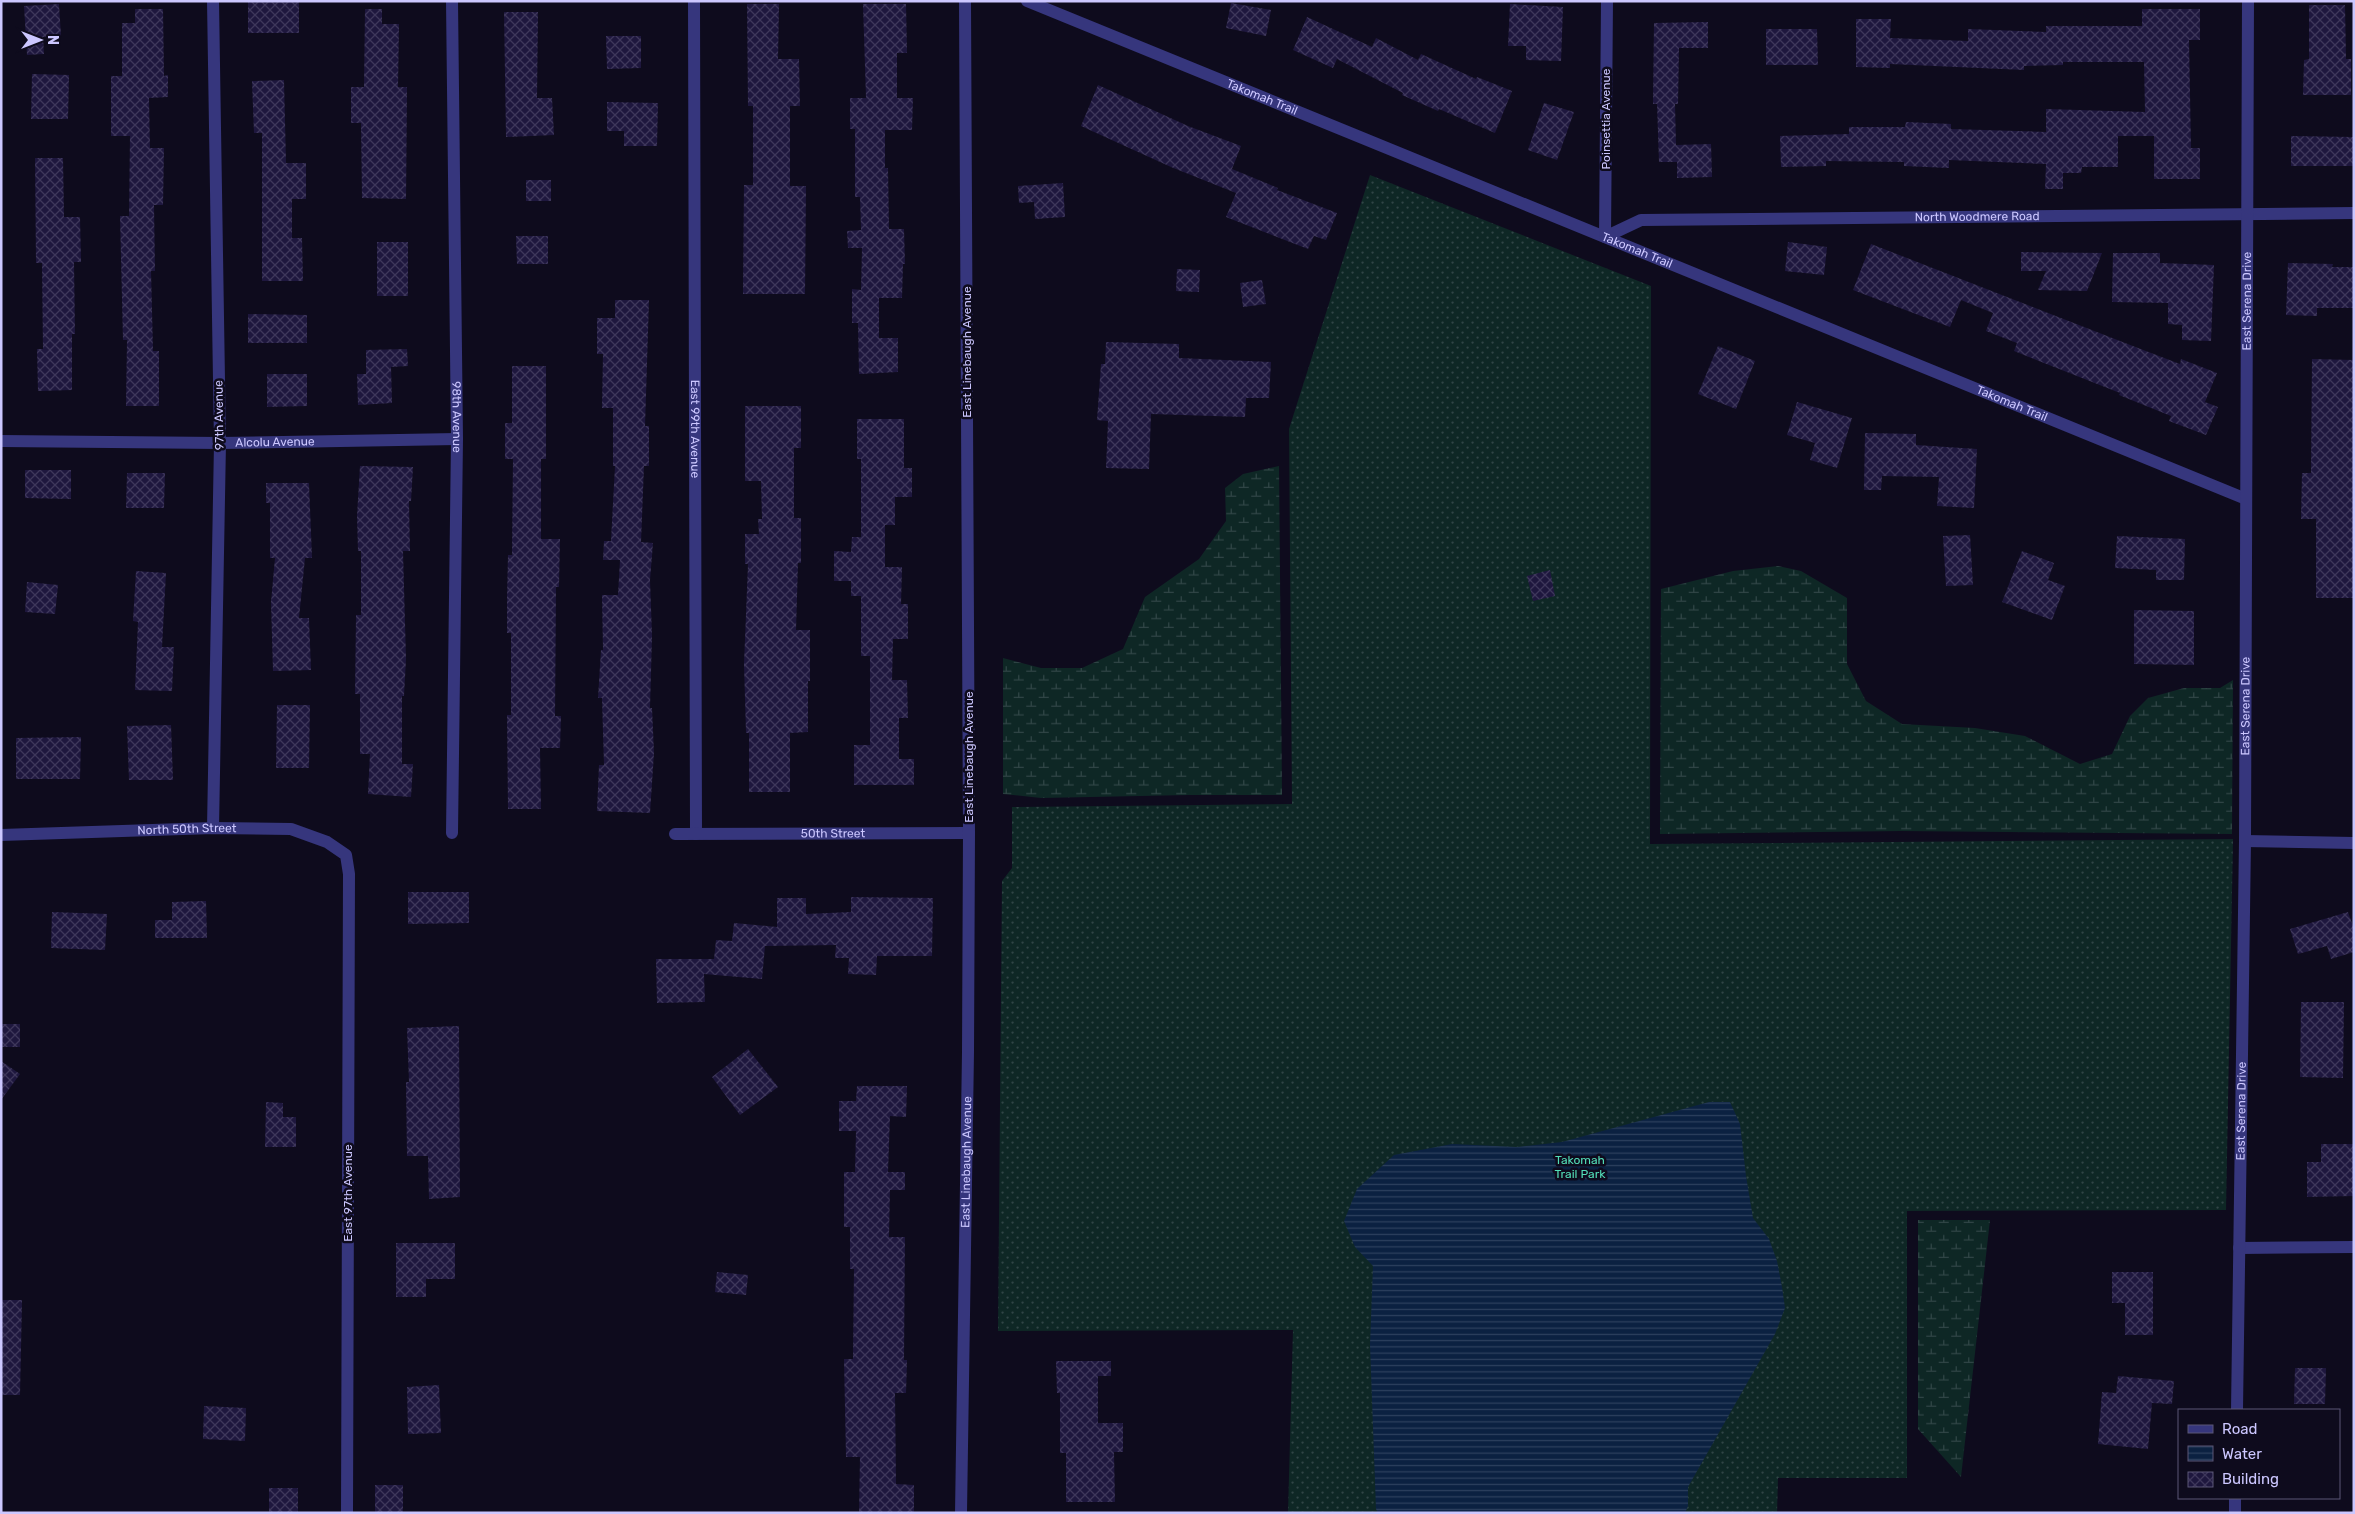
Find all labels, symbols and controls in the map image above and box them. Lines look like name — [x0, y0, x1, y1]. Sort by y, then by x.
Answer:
north arrow — [15, 15, 65, 65]
text: N — [44, 35, 61, 45]
street label: Poinsettia Avenue — [1599, 68, 1613, 170]
street label: Takomah Trail — [1225, 76, 1300, 118]
street label: North Woodmere Road — [1915, 209, 2040, 224]
street label: Takomah Trail — [1599, 229, 1675, 271]
street label: East Serena Drive — [2240, 251, 2254, 351]
street label: East Linebaugh Avenue — [960, 286, 974, 418]
street label: 97th Avenue — [211, 380, 227, 450]
street label: East 99th Avenue — [688, 380, 702, 479]
street label: 98th Avenue — [449, 381, 464, 453]
street label: Takomah Trail — [1974, 383, 2050, 424]
street label: Alcolu Avenue — [235, 434, 315, 450]
street label: East Serena Drive — [2238, 656, 2253, 756]
street label: East Linebaugh Avenue — [962, 691, 976, 823]
street label: North 50th Street — [137, 821, 237, 837]
street label: 50th Street — [801, 826, 866, 841]
street label: East Serena Drive — [2234, 1061, 2249, 1161]
street label: East Linebaugh Avenue — [958, 1096, 974, 1228]
street label: East 97th Avenue — [341, 1144, 355, 1242]
park label: Takomah Trail Park — [1555, 1153, 1606, 1181]
legend — [2178, 1409, 2340, 1499]
text: Road — [2222, 1420, 2258, 1438]
text: Water — [2222, 1445, 2262, 1463]
text: Building — [2222, 1470, 2279, 1488]

